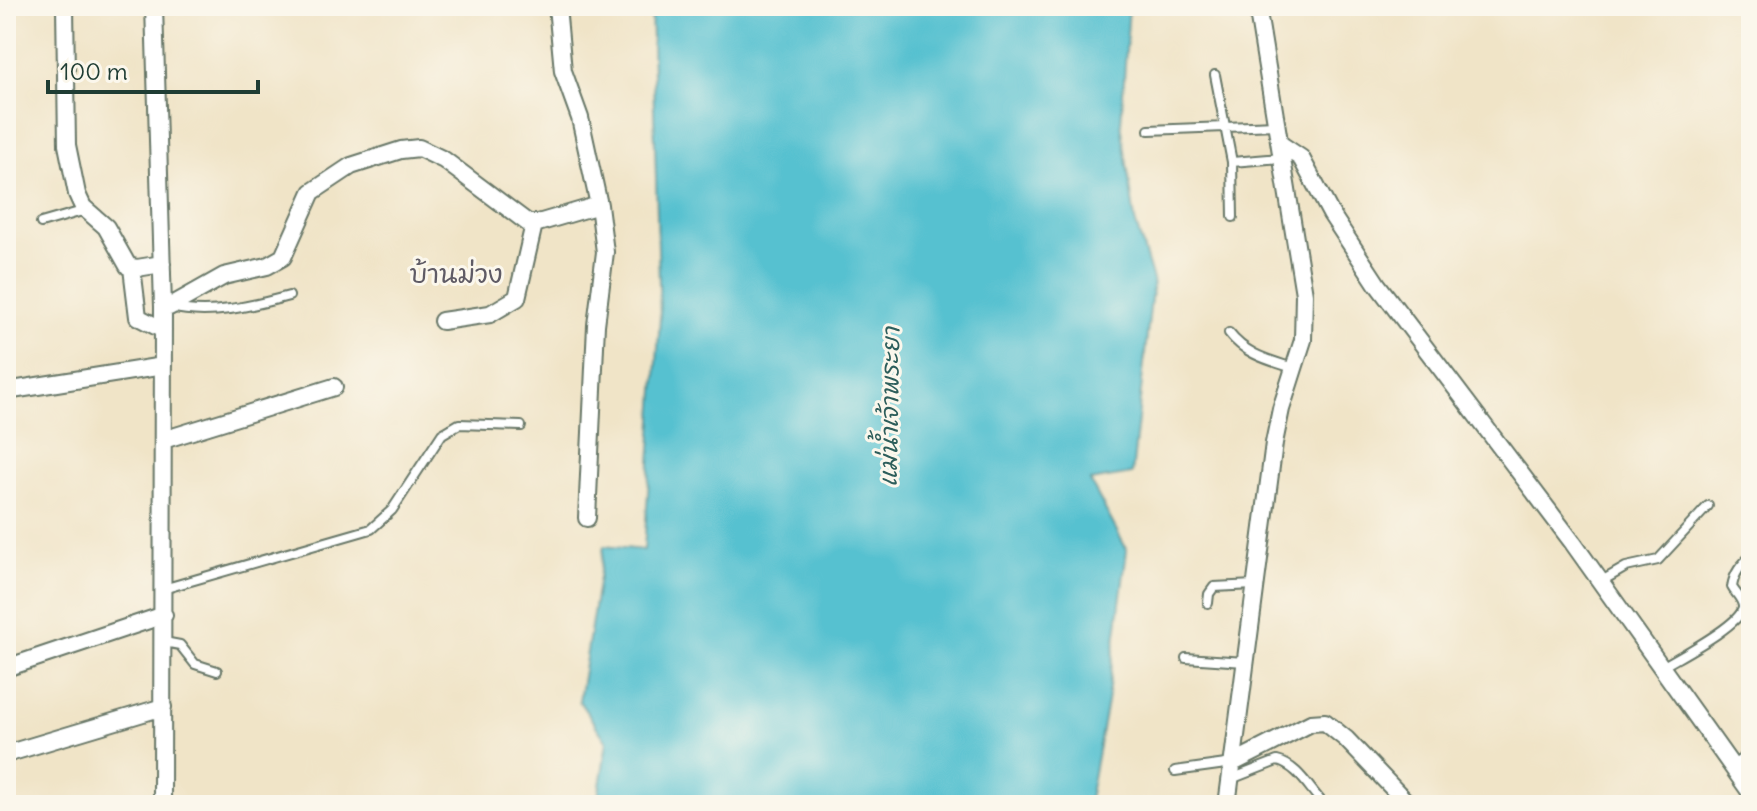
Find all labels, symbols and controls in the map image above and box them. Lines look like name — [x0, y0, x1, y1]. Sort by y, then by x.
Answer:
scale bar — [48, 44, 258, 94]
text: 100 m — [60, 56, 128, 86]
district label: บ้านม่วง — [409, 257, 503, 290]
water label: แม่น้ำเจ้าพระยา — [867, 325, 905, 487]

